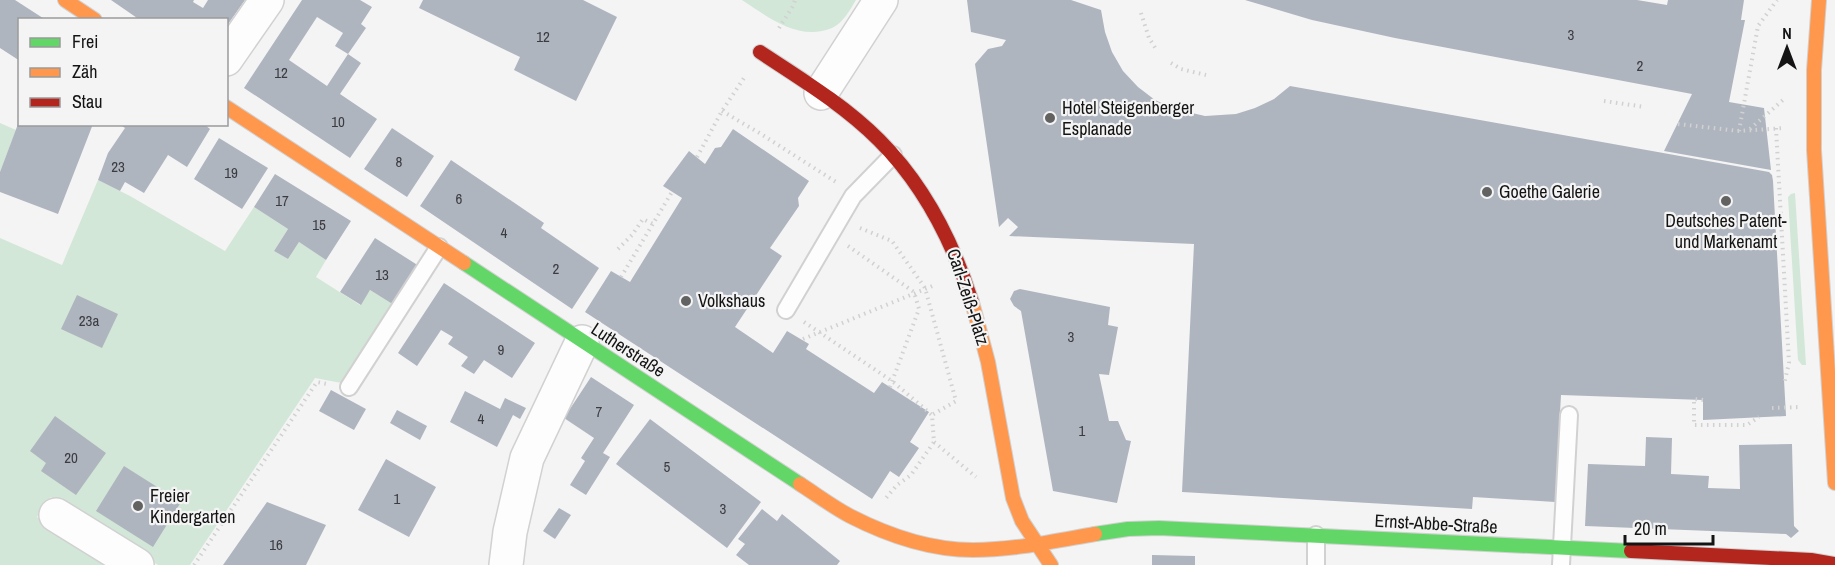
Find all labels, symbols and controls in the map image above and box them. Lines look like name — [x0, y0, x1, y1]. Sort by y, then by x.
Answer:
legend — [18, 18, 228, 126]
north arrow — [1757, 18, 1817, 78]
text: N — [1782, 22, 1792, 44]
house number: 3 — [1568, 24, 1575, 45]
house number: 12 — [536, 26, 550, 47]
text: Frei — [72, 29, 98, 54]
house number: 2 — [1637, 55, 1644, 76]
text: Zäh — [72, 59, 97, 84]
house number: 12 — [274, 62, 288, 83]
text: Stau — [72, 89, 102, 114]
place label: Hotel Steigenberger Esplanade — [1062, 95, 1194, 141]
house number: 10 — [331, 111, 345, 132]
marker: Hotel Steigenberger Esplanade — [1043, 111, 1057, 125]
house number: 8 — [396, 151, 403, 172]
house number: 23 — [111, 156, 125, 177]
house number: 19 — [224, 162, 238, 183]
place label: Goethe Galerie — [1499, 179, 1600, 204]
marker: Goethe Galerie — [1480, 185, 1494, 199]
house number: 6 — [456, 188, 463, 209]
house number: 17 — [275, 190, 289, 211]
marker: Deutsches Patent- und Markenamt — [1719, 194, 1733, 208]
place label: Deutsches Patent- und Markenamt — [1665, 208, 1787, 254]
house number: 15 — [312, 214, 326, 235]
house number: 4 — [501, 222, 508, 243]
street label: Carl-Zeiß-Platz — [941, 245, 996, 348]
house number: 2 — [553, 258, 560, 279]
house number: 13 — [375, 264, 389, 285]
place label: Volkshaus — [698, 288, 765, 313]
marker: Volkshaus — [679, 294, 693, 308]
house number: 23a — [79, 310, 99, 331]
street label: Lutherstraße — [586, 316, 670, 383]
house number: 3 — [1068, 326, 1075, 347]
house number: 9 — [498, 339, 505, 360]
house number: 7 — [596, 401, 603, 422]
house number: 4 — [478, 408, 485, 429]
house number: 1 — [1079, 420, 1086, 441]
house number: 20 — [64, 447, 78, 468]
house number: 5 — [664, 456, 671, 477]
place label: Freier Kindergarten — [150, 483, 235, 529]
house number: 1 — [394, 488, 401, 509]
house number: 3 — [720, 498, 727, 519]
marker: Freier Kindergarten — [131, 499, 145, 513]
street label: Ernst-Abbe-Straße — [1374, 508, 1498, 539]
scale bar — [1625, 508, 1714, 546]
text: 20 m — [1634, 516, 1667, 541]
house number: 16 — [269, 534, 283, 555]

